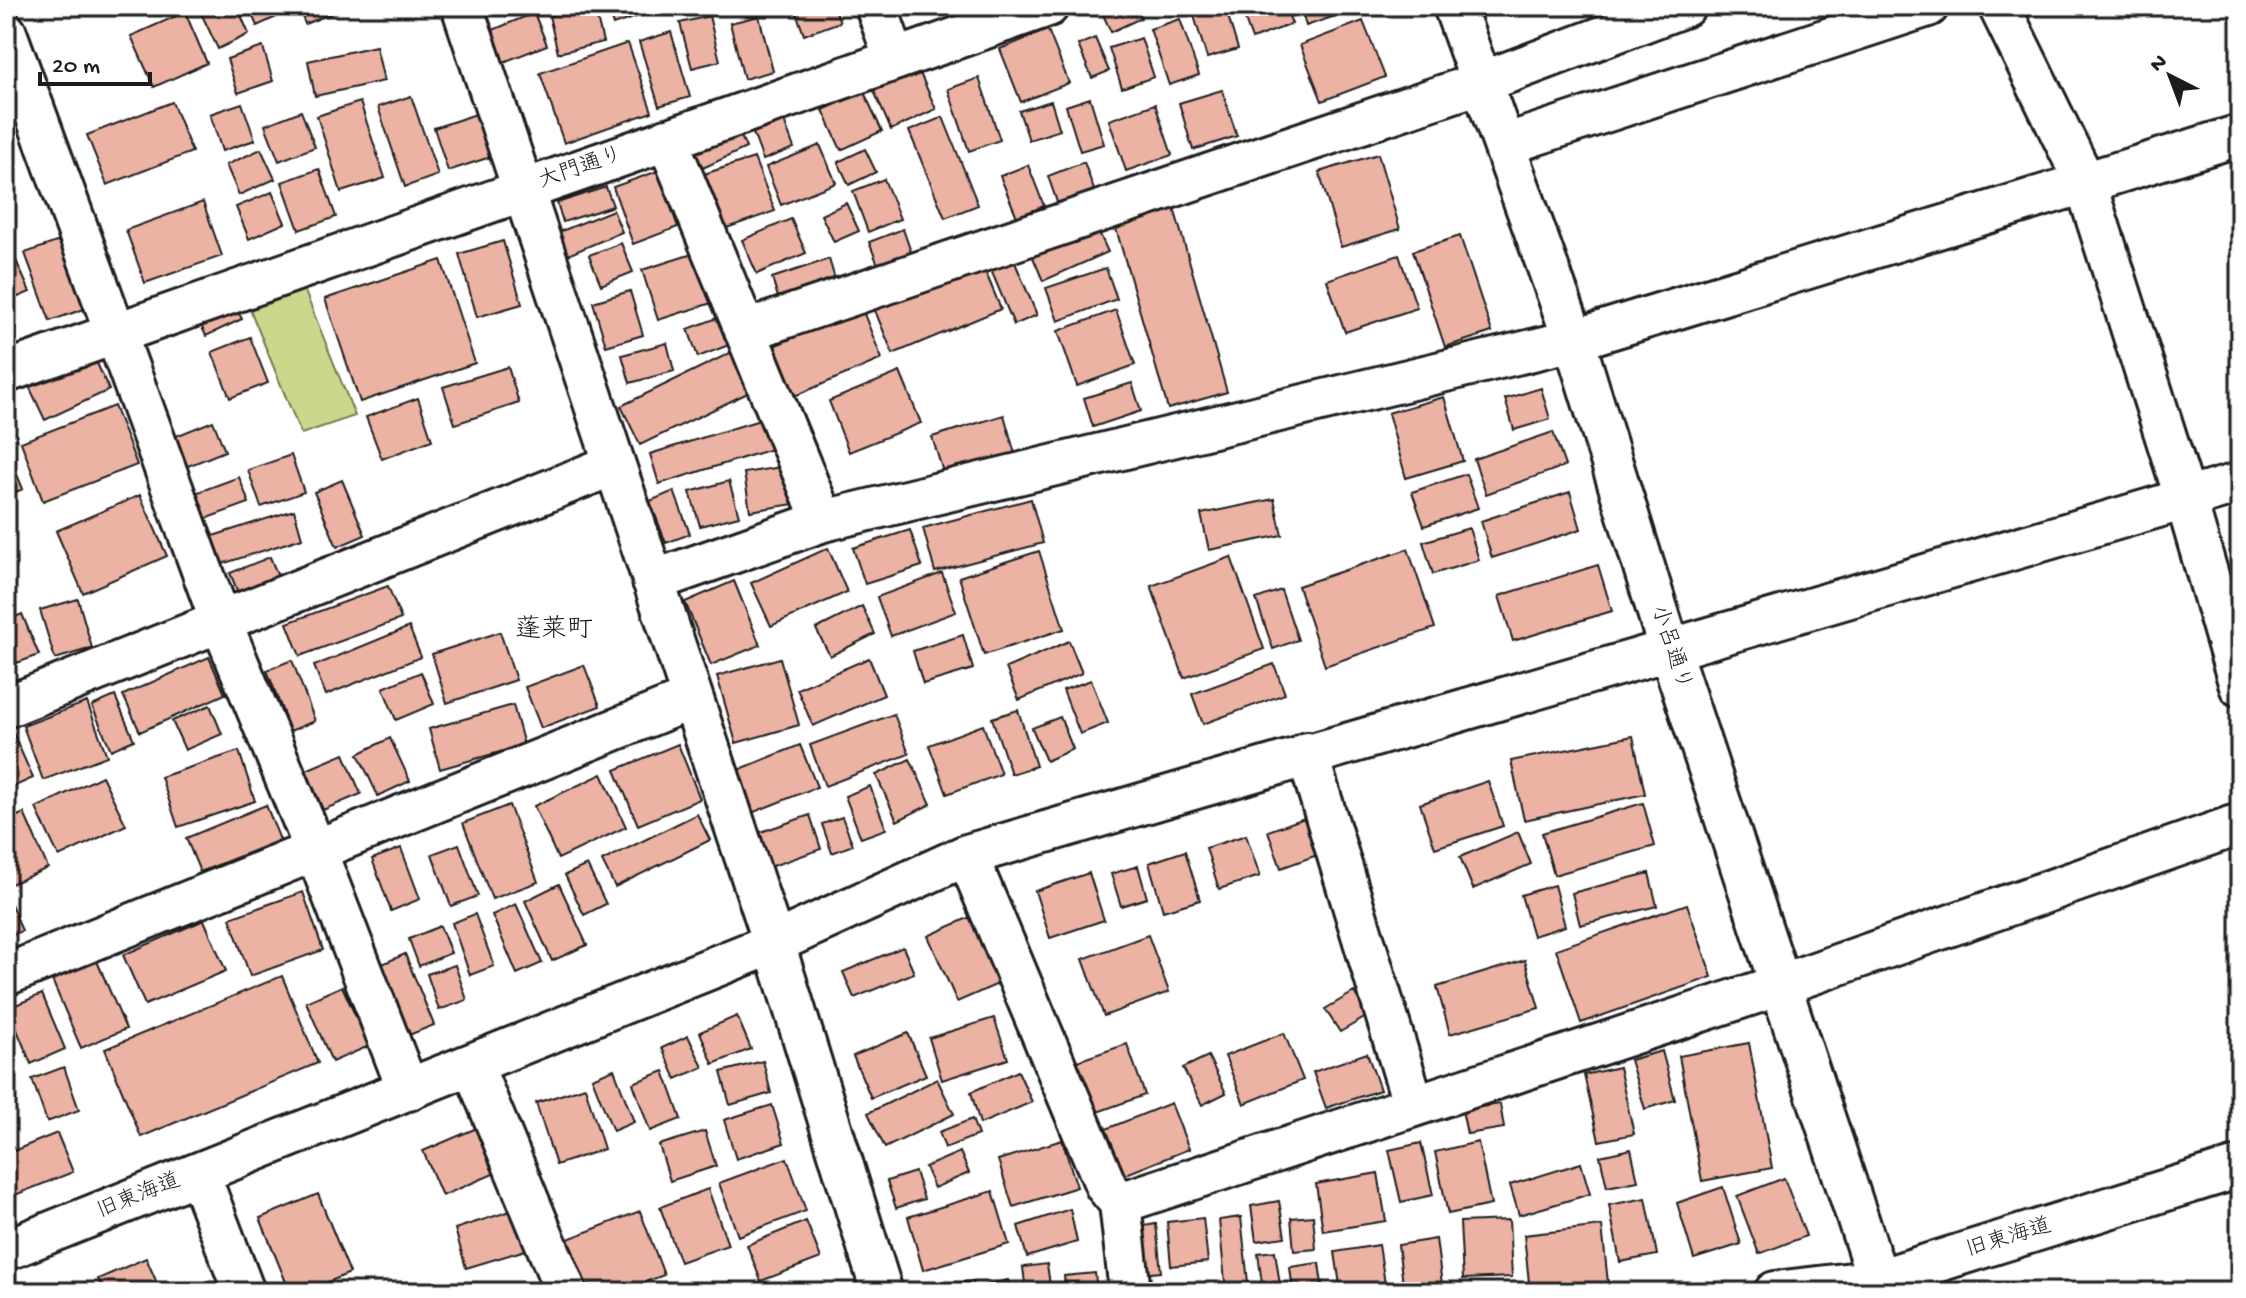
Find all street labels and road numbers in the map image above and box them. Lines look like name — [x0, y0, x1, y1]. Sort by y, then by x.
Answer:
street label: 大門通り — [535, 141, 627, 196]
street label: 小呂通り — [1644, 602, 1697, 694]
street label: 旧東海道 — [93, 1168, 185, 1226]
street label: 旧東海道 — [1963, 1213, 2055, 1264]

